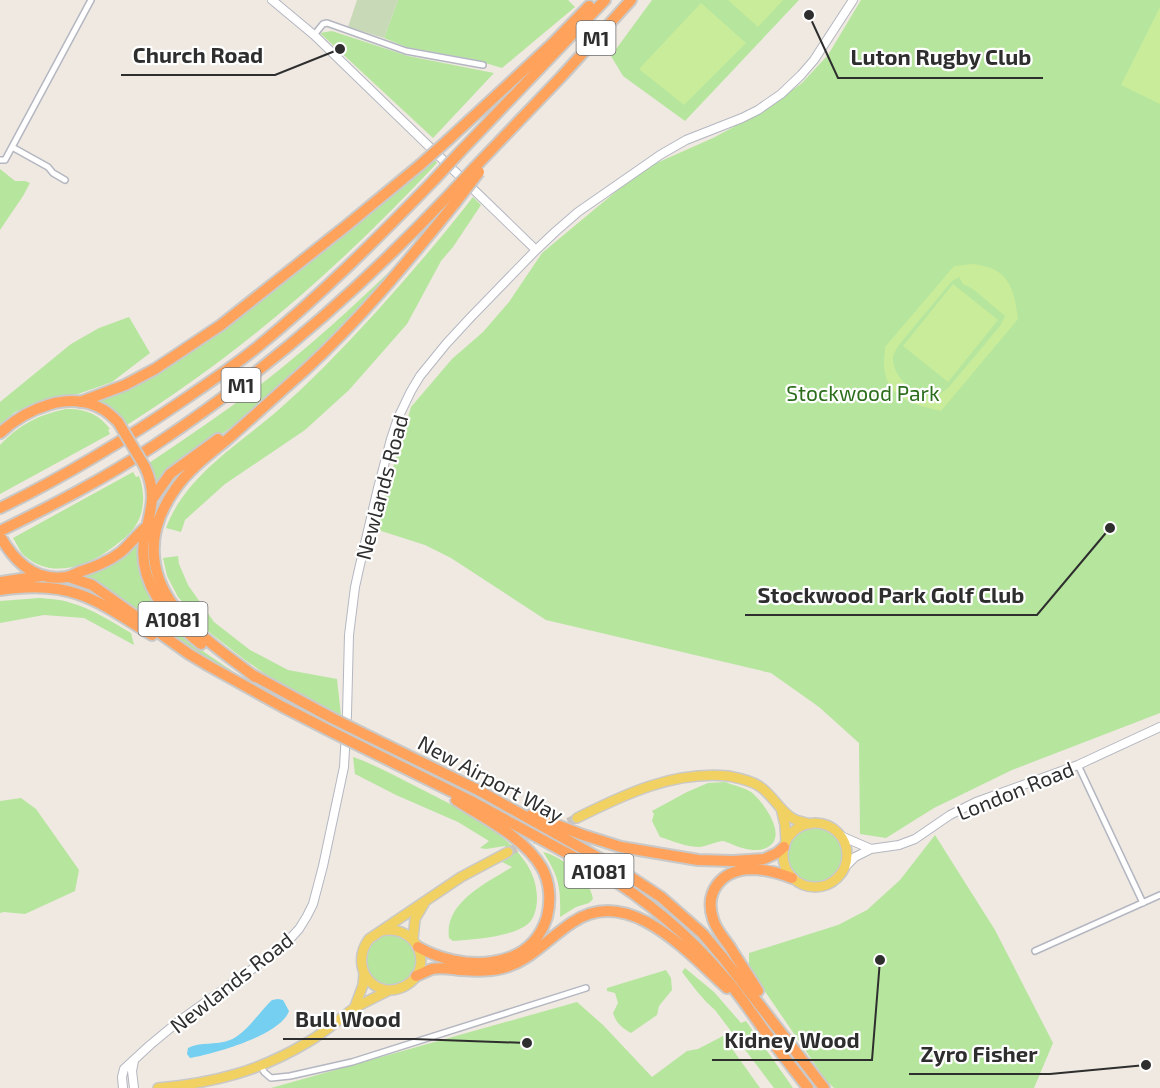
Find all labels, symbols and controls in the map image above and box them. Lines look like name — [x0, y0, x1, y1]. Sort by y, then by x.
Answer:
road number: M1 — [576, 21, 616, 55]
callout: Church Road — [121, 35, 275, 75]
callout: Luton Rugby Club — [838, 38, 1043, 78]
text: Church Road — [133, 41, 263, 67]
text: Luton Rugby Club — [851, 43, 1031, 70]
road number: M1 — [222, 368, 260, 402]
park label: Stockwood Park — [786, 380, 940, 405]
street label: Newlands Road — [350, 412, 412, 562]
callout: Stockwood Park Golf Club — [745, 575, 1037, 615]
text: Stockwood Park Golf Club — [758, 581, 1024, 607]
road number: A1081 — [138, 602, 207, 636]
street label: New Airport Way — [414, 729, 568, 827]
street label: London Road — [953, 755, 1077, 825]
road number: A1081 — [564, 854, 634, 888]
street label: Newlands Road — [165, 926, 297, 1038]
callout: Bull Wood — [283, 999, 414, 1039]
text: Bull Wood — [295, 1005, 401, 1031]
callout: Kidney Wood — [712, 1020, 872, 1060]
text: Kidney Wood — [724, 1026, 860, 1053]
callout: Zyro Fisher — [909, 1034, 1050, 1074]
text: Zyro Fisher — [920, 1040, 1038, 1067]

